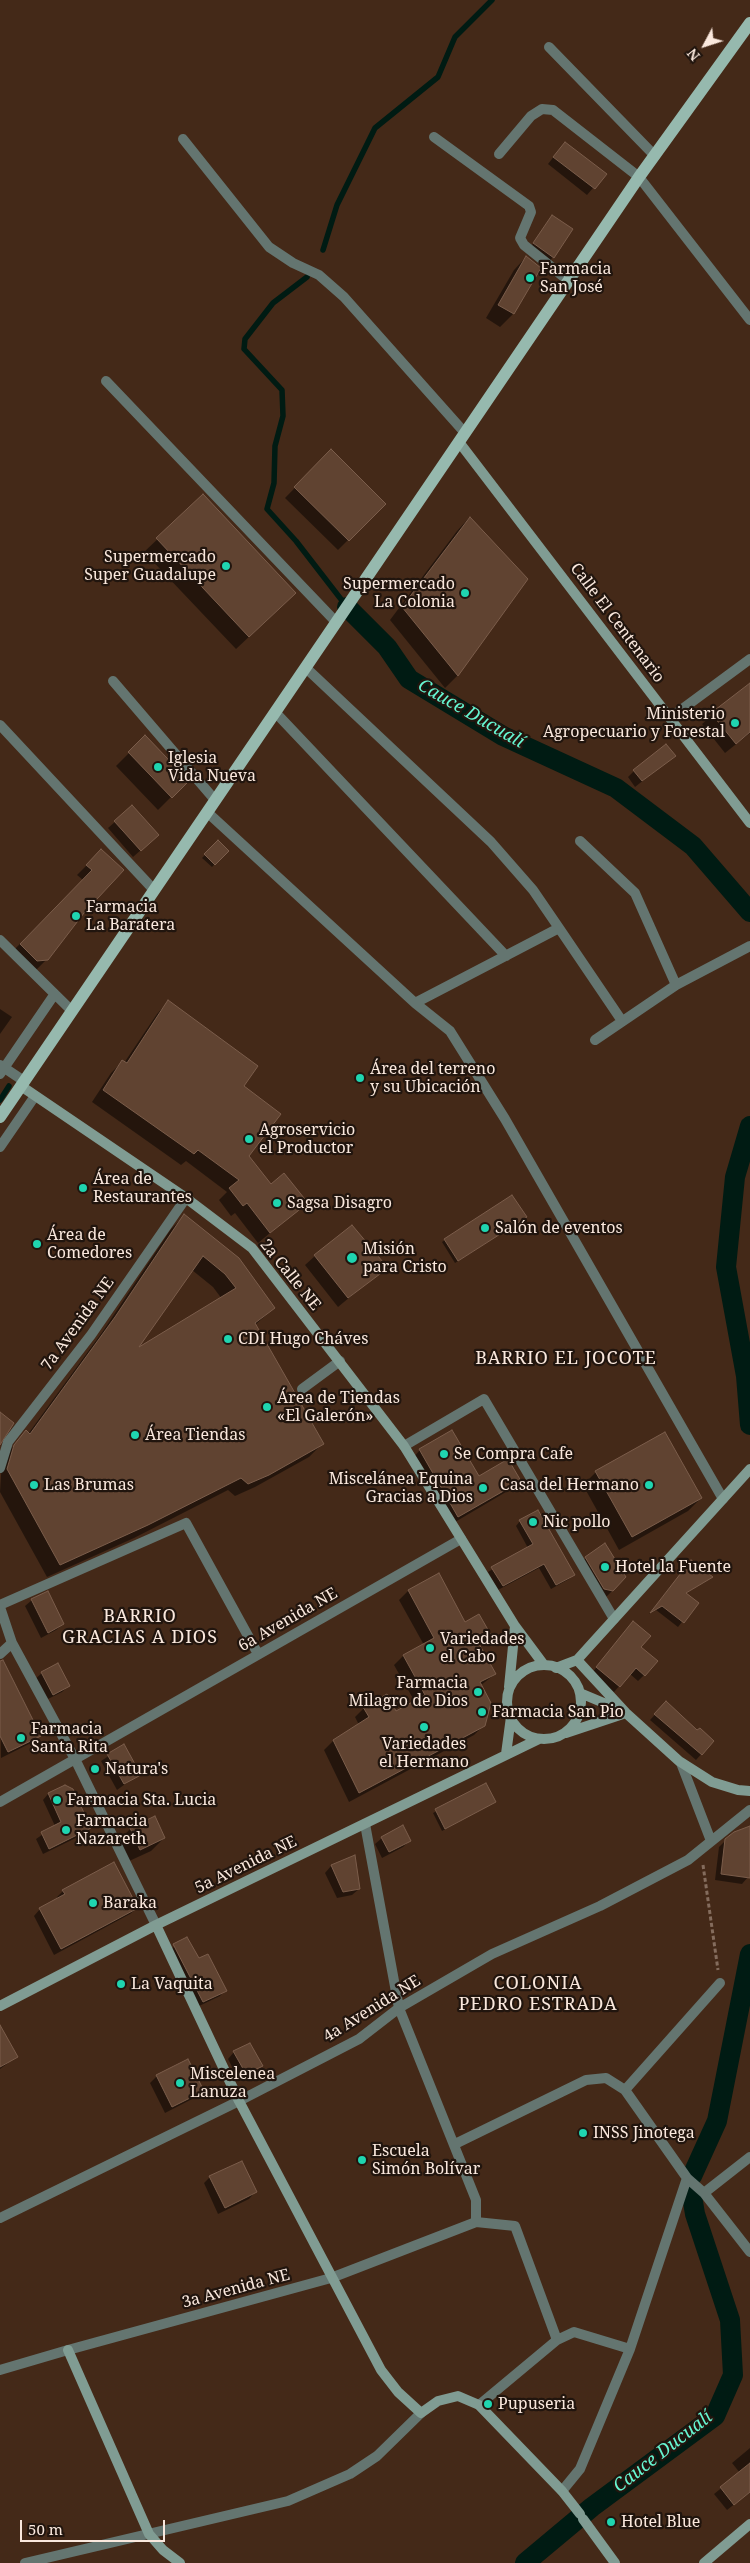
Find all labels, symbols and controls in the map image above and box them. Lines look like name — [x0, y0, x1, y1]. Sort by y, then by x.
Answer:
north arrow — [680, 20, 730, 70]
text: N — [682, 45, 704, 65]
place label: Farmacia San José — [540, 259, 611, 297]
marker: Farmacia San José — [524, 272, 536, 284]
place label: Supermercado Super Guadalupe — [84, 547, 216, 585]
street label: Calle El Centenario — [566, 559, 668, 687]
marker: Supermercado Super Guadalupe — [220, 560, 232, 572]
place label: Supermercado La Colonia — [343, 574, 455, 612]
marker: Supermercado La Colonia — [459, 587, 471, 599]
water label: Cauce Ducualí — [414, 675, 528, 753]
place label: Ministerio Agropecuario y Forestal — [543, 704, 725, 742]
marker: Ministerio Agropecuario y Forestal — [729, 717, 741, 729]
place label: Iglesia Vida Nueva — [168, 748, 256, 786]
marker: Iglesia Vida Nueva — [152, 761, 164, 773]
place label: Farmacia La Baratera — [86, 897, 175, 935]
marker: Farmacia La Baratera — [70, 910, 82, 922]
place label: Área del terreno y su Ubicación — [370, 1059, 495, 1097]
marker: Área del terreno y su Ubicación — [354, 1072, 366, 1084]
place label: Agroservicio el Productor — [259, 1120, 355, 1158]
marker: Agroservicio el Productor — [243, 1133, 255, 1145]
place label: Área de Restaurantes — [93, 1169, 192, 1207]
marker: Área de Restaurantes — [77, 1182, 89, 1194]
place label: Sagsa Disagro — [287, 1193, 392, 1213]
marker: Sagsa Disagro — [271, 1197, 283, 1209]
place label: Salón de eventos — [495, 1218, 623, 1238]
marker: Salón de eventos — [479, 1222, 491, 1234]
place label: Área de Comedores — [47, 1225, 132, 1263]
street label: 2a Calle NE — [256, 1236, 324, 1314]
marker: Área de Comedores — [31, 1238, 43, 1250]
place label: Misión para Cristo — [363, 1239, 447, 1277]
marker: Misión para Cristo — [345, 1251, 359, 1265]
street label: 7a Avenida NE — [38, 1274, 118, 1374]
place label: CDI Hugo Cháves — [238, 1329, 368, 1349]
marker: CDI Hugo Cháves — [222, 1333, 234, 1345]
district label: BARRIO EL JOCOTE — [473, 1348, 659, 1370]
place label: Área de Tiendas «El Galerón» — [277, 1388, 400, 1426]
marker: Área de Tiendas «El Galerón» — [261, 1401, 273, 1413]
place label: Área Tiendas — [145, 1425, 245, 1445]
marker: Área Tiendas — [129, 1429, 141, 1441]
place label: Se Compra Cafe — [454, 1444, 573, 1464]
marker: Se Compra Cafe — [438, 1448, 450, 1460]
place label: Miscelánea Equina Gracias a Dios — [329, 1469, 473, 1507]
place label: Las Brumas — [44, 1475, 134, 1495]
place label: Casa del Hermano — [500, 1475, 639, 1495]
marker: Las Brumas — [28, 1479, 40, 1491]
marker: Casa del Hermano — [643, 1479, 655, 1491]
marker: Miscelánea Equina Gracias a Dios — [477, 1482, 489, 1494]
place label: Nic pollo — [543, 1512, 611, 1532]
marker: Nic pollo — [527, 1516, 539, 1528]
place label: Hotel la Fuente — [615, 1557, 731, 1577]
marker: Hotel la Fuente — [599, 1561, 611, 1573]
street label: 6a Avenida NE — [235, 1584, 341, 1656]
district label: BARRIO GRACIAS A DIOS — [60, 1606, 220, 1648]
place label: Variedades el Cabo — [440, 1629, 524, 1667]
marker: Variedades el Cabo — [424, 1642, 436, 1654]
place label: Farmacia Milagro de Dios — [349, 1673, 468, 1711]
marker: Farmacia Milagro de Dios — [472, 1686, 484, 1698]
place label: Farmacia San Pio — [492, 1702, 624, 1722]
marker: Farmacia San Pio — [476, 1706, 488, 1718]
place label: Farmacia Santa Rita — [31, 1719, 108, 1757]
marker: Variedades el Hermano — [418, 1721, 430, 1733]
marker: Farmacia Santa Rita — [15, 1732, 27, 1744]
place label: Variedades el Hermano — [379, 1734, 469, 1772]
place label: Natura's — [105, 1759, 168, 1779]
marker: Natura's — [89, 1763, 101, 1775]
place label: Farmacia Sta. Lucia — [67, 1790, 216, 1810]
marker: Farmacia Sta. Lucia — [51, 1794, 63, 1806]
place label: Farmacia Nazareth — [76, 1811, 147, 1849]
marker: Farmacia Nazareth — [60, 1824, 72, 1836]
street label: 5a Avenida NE — [192, 1832, 300, 1898]
place label: Baraka — [103, 1893, 157, 1913]
marker: Baraka — [87, 1897, 99, 1909]
street label: 4a Avenida NE — [320, 1971, 424, 2047]
district label: COLONIA PEDRO ESTRADA — [457, 1973, 619, 2016]
place label: La Vaquita — [131, 1974, 213, 1994]
marker: La Vaquita — [115, 1978, 127, 1990]
place label: Miscelenea Lanuza — [190, 2064, 275, 2102]
marker: Miscelenea Lanuza — [174, 2077, 186, 2089]
place label: INSS Jinotega — [593, 2123, 695, 2143]
marker: INSS Jinotega — [577, 2127, 589, 2139]
place label: Escuela Simón Bolívar — [372, 2141, 480, 2179]
marker: Escuela Simón Bolívar — [356, 2154, 368, 2166]
street label: 3a Avenida NE — [180, 2265, 292, 2313]
place label: Pupuseria — [498, 2394, 575, 2414]
marker: Pupuseria — [482, 2398, 494, 2410]
water label: Cauce Ducualí — [609, 2407, 717, 2497]
scale bar — [22, 2510, 168, 2542]
place label: Hotel Blue — [621, 2512, 700, 2532]
marker: Hotel Blue — [605, 2516, 617, 2528]
text: 50 m — [28, 2519, 63, 2539]

